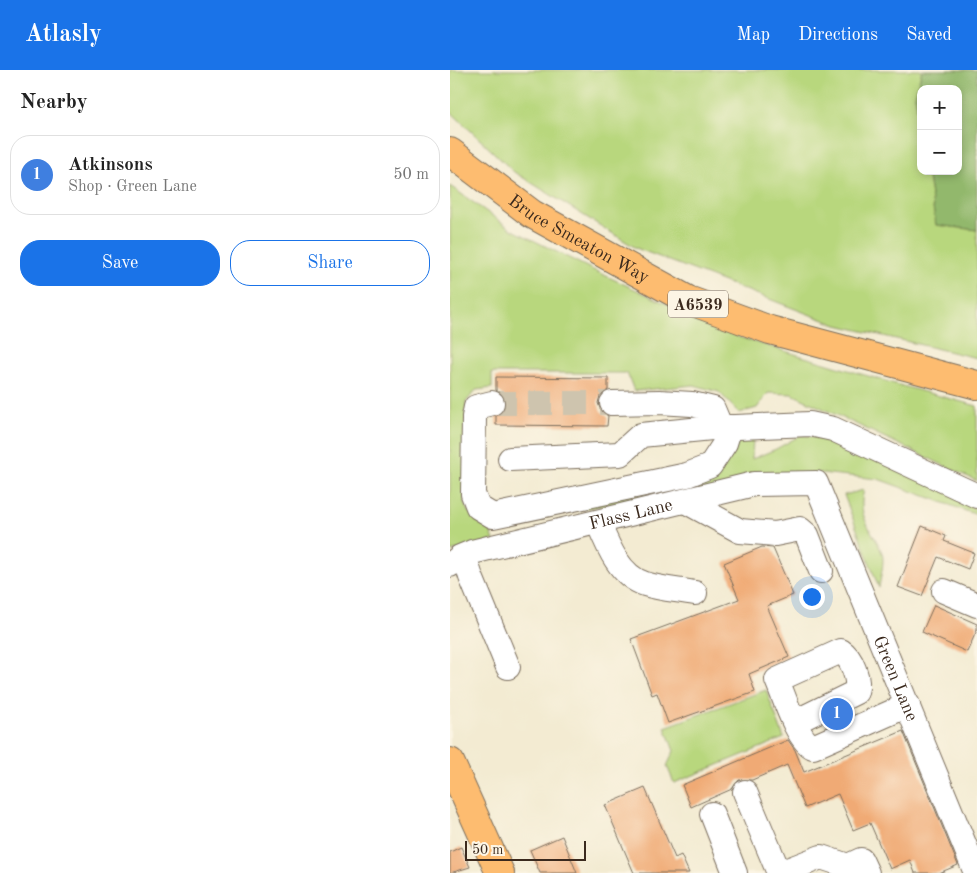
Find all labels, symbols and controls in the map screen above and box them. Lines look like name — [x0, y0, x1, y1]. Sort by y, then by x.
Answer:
text: Atlasly — [25, 23, 102, 47]
text: Map — [737, 26, 770, 44]
text: Directions — [798, 26, 878, 44]
text: Saved — [906, 26, 952, 44]
map controls — [917, 85, 962, 175]
button: + — [917, 85, 962, 130]
text: Nearby — [20, 92, 88, 113]
button: − — [917, 130, 962, 175]
text: Atkinsons — [68, 156, 153, 175]
text: 1 — [32, 167, 42, 183]
text: 50 m — [393, 167, 429, 183]
text: Shop · Green Lane — [68, 179, 197, 195]
street label: Bruce Smeaton Way — [505, 192, 653, 287]
button: Save — [20, 240, 220, 286]
button: Share — [230, 240, 430, 286]
road number: A6539 — [668, 290, 728, 318]
street label: Flass Lane — [587, 496, 675, 534]
your location — [799, 584, 825, 610]
street label: Green Lane — [870, 633, 921, 724]
pin: 1 — [821, 695, 853, 733]
scale bar — [465, 838, 586, 861]
text: 50 m — [472, 843, 503, 857]

